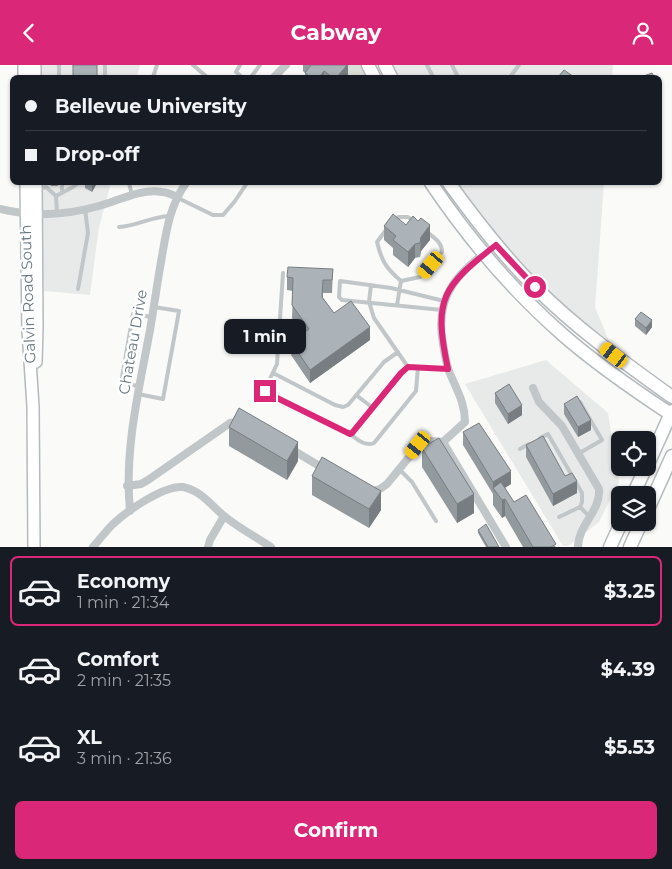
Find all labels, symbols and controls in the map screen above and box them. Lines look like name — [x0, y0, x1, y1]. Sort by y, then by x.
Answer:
icon: back — [15, 19, 43, 47]
text: Cabway — [291, 19, 381, 46]
icon: person — [629, 19, 657, 47]
text: Bellevue University — [55, 95, 247, 118]
text: Drop-off — [55, 143, 139, 166]
street label: Galvin Road South — [16, 224, 39, 364]
car — [415, 249, 446, 281]
route start — [524, 276, 546, 298]
street label: Chateau Drive — [114, 288, 151, 396]
callout: 1 min — [224, 319, 306, 353]
text: 1 min — [243, 327, 287, 346]
car — [597, 340, 630, 370]
route end — [254, 380, 276, 402]
car — [402, 429, 433, 461]
map controls — [611, 431, 656, 531]
button: locate — [611, 431, 656, 476]
button: layers — [611, 486, 656, 531]
icon: car — [17, 569, 62, 614]
text: Economy — [77, 570, 170, 593]
text: $3.25 — [604, 580, 655, 603]
text: 1 min · 21:34 — [77, 593, 169, 612]
icon: car — [17, 647, 62, 692]
text: Comfort — [77, 648, 159, 671]
text: $4.39 — [601, 658, 655, 681]
text: 2 min · 21:35 — [77, 671, 171, 690]
icon: car — [17, 725, 62, 770]
text: XL — [77, 726, 102, 749]
text: $5.53 — [604, 736, 655, 759]
text: 3 min · 21:36 — [77, 749, 172, 768]
button: Confirm — [15, 801, 657, 859]

